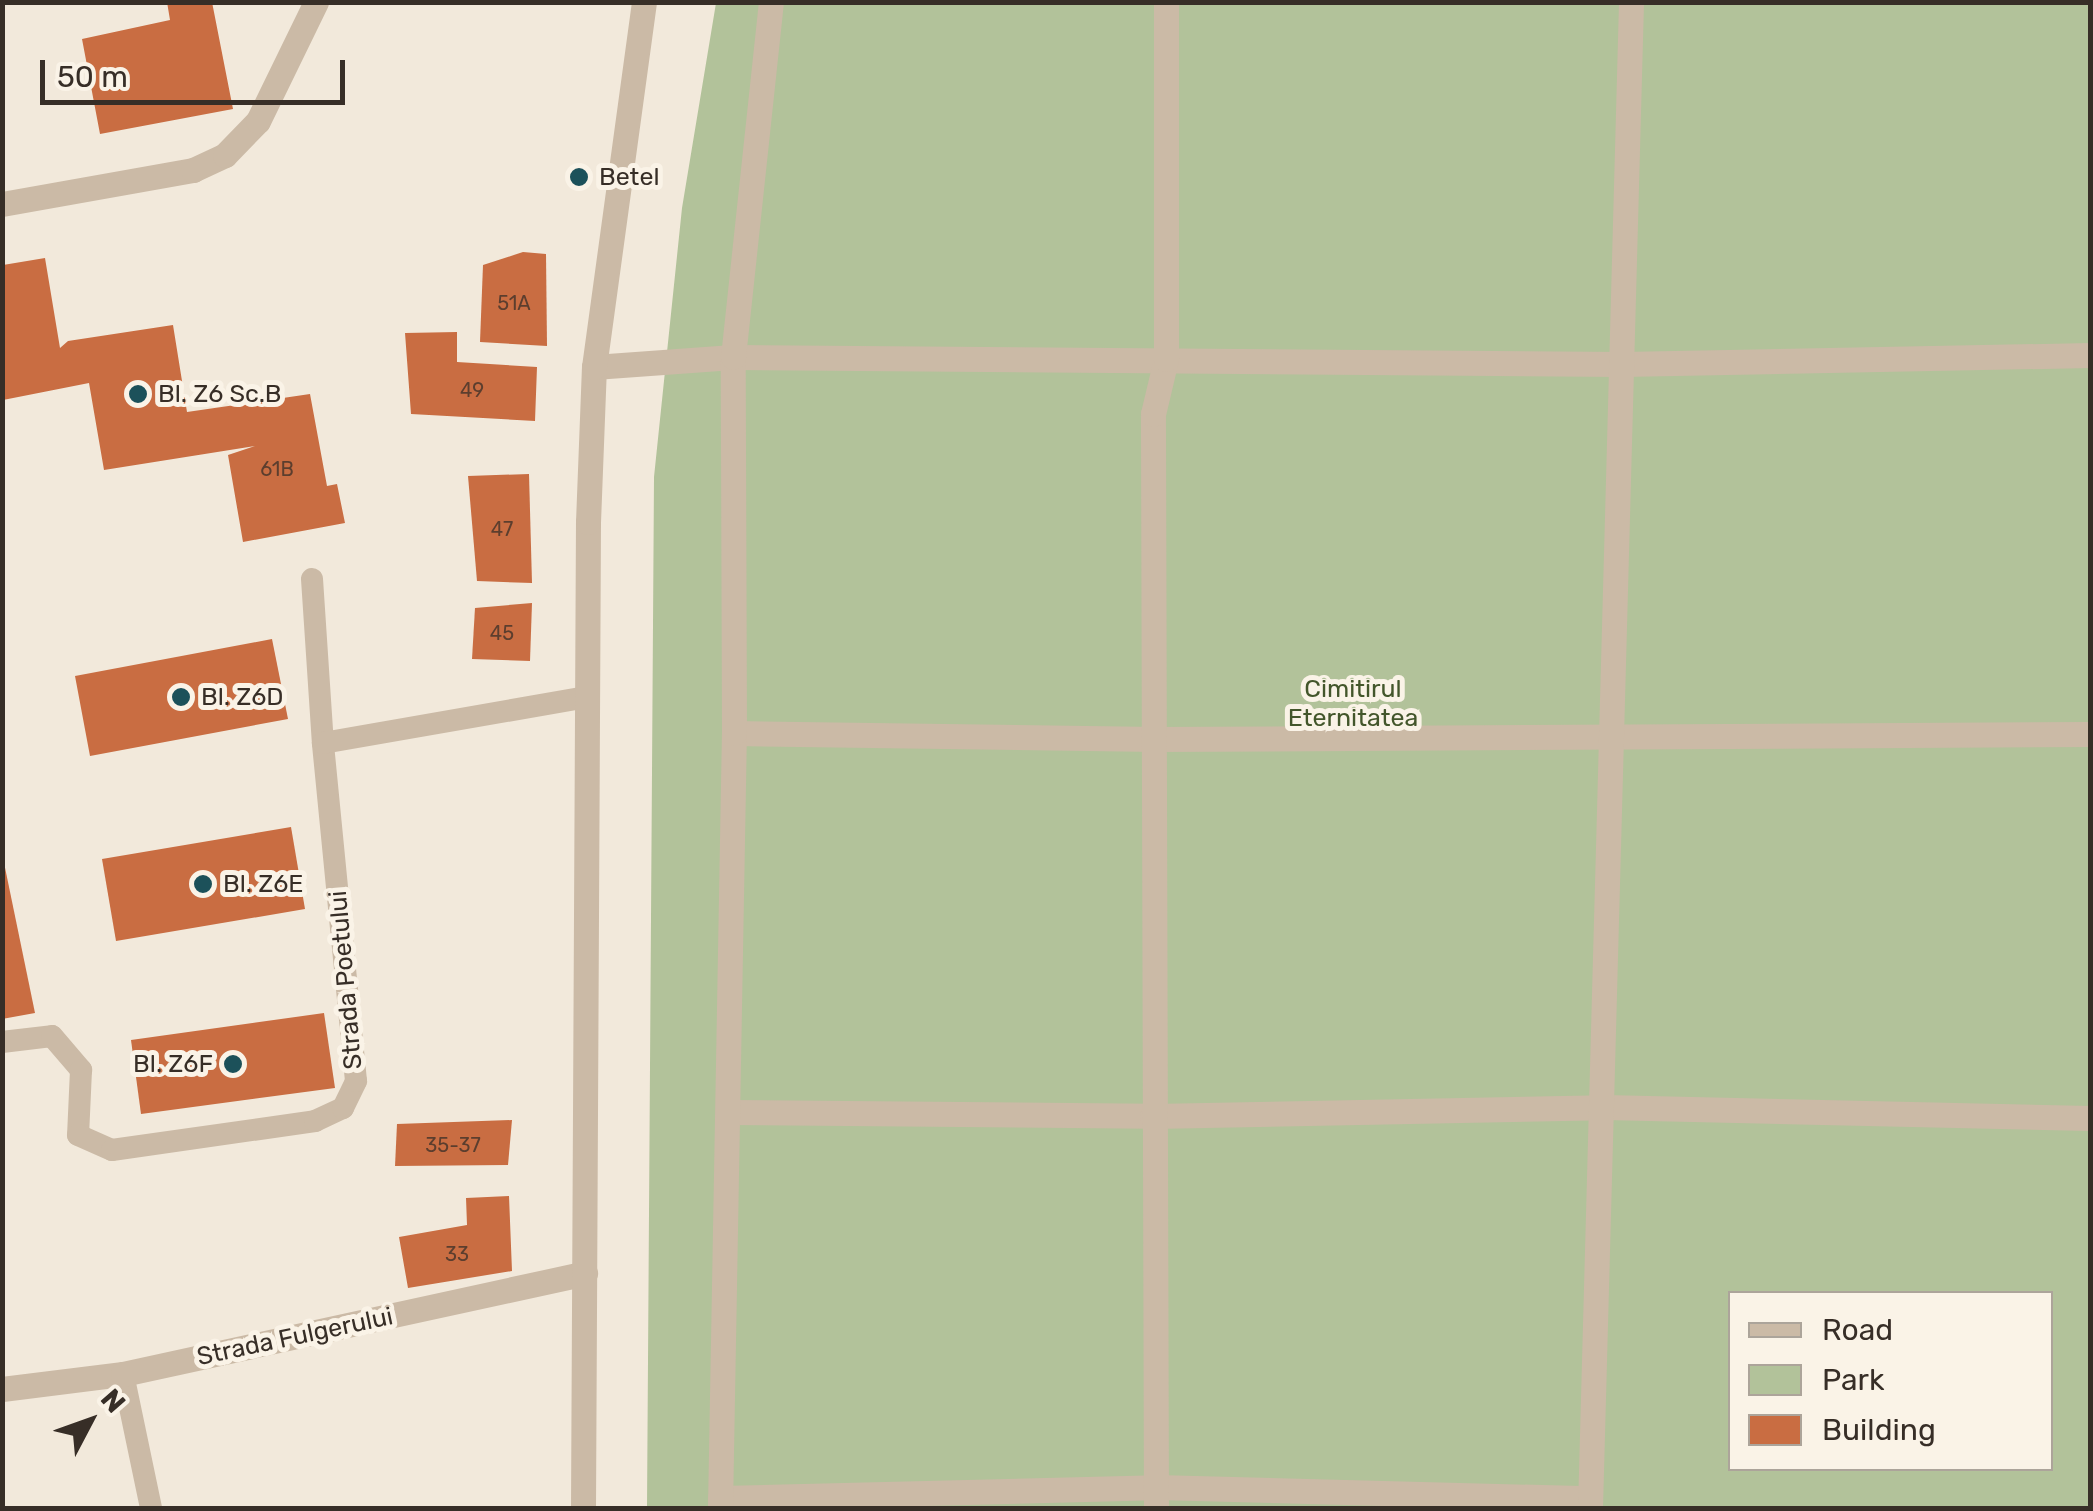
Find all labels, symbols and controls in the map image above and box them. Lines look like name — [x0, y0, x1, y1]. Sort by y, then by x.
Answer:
scale bar — [45, 40, 350, 102]
text: 50 m — [57, 59, 128, 95]
place label: Betel — [599, 162, 659, 192]
marker: Betel — [568, 166, 590, 188]
house number: 51A — [497, 291, 531, 315]
house number: 49 — [460, 378, 484, 402]
place label: Bl. Z6 Sc.B — [158, 379, 282, 409]
marker: Bl. Z6 Sc.B — [127, 383, 149, 405]
house number: 61B — [260, 457, 294, 481]
house number: 47 — [491, 517, 513, 541]
house number: 45 — [490, 621, 514, 645]
park label: Cimitirul Eternitatea — [1288, 675, 1418, 734]
place label: Bl. Z6D — [201, 682, 283, 712]
marker: Bl. Z6D — [170, 686, 192, 708]
place label: Bl. Z6E — [223, 869, 303, 899]
marker: Bl. Z6E — [192, 873, 214, 895]
street label: Strada Poetului — [323, 889, 369, 1071]
place label: Bl. Z6F — [133, 1049, 213, 1079]
marker: Bl. Z6F — [222, 1053, 244, 1075]
house number: 35-37 — [425, 1133, 481, 1157]
house number: 33 — [445, 1242, 469, 1266]
legend — [1728, 1291, 2053, 1471]
street label: Strada Fulgerului — [194, 1302, 396, 1372]
text: Road — [1822, 1312, 1893, 1348]
text: Park — [1822, 1362, 1884, 1398]
north arrow — [40, 1371, 140, 1471]
text: N — [94, 1383, 132, 1419]
text: Building — [1822, 1412, 1936, 1448]

